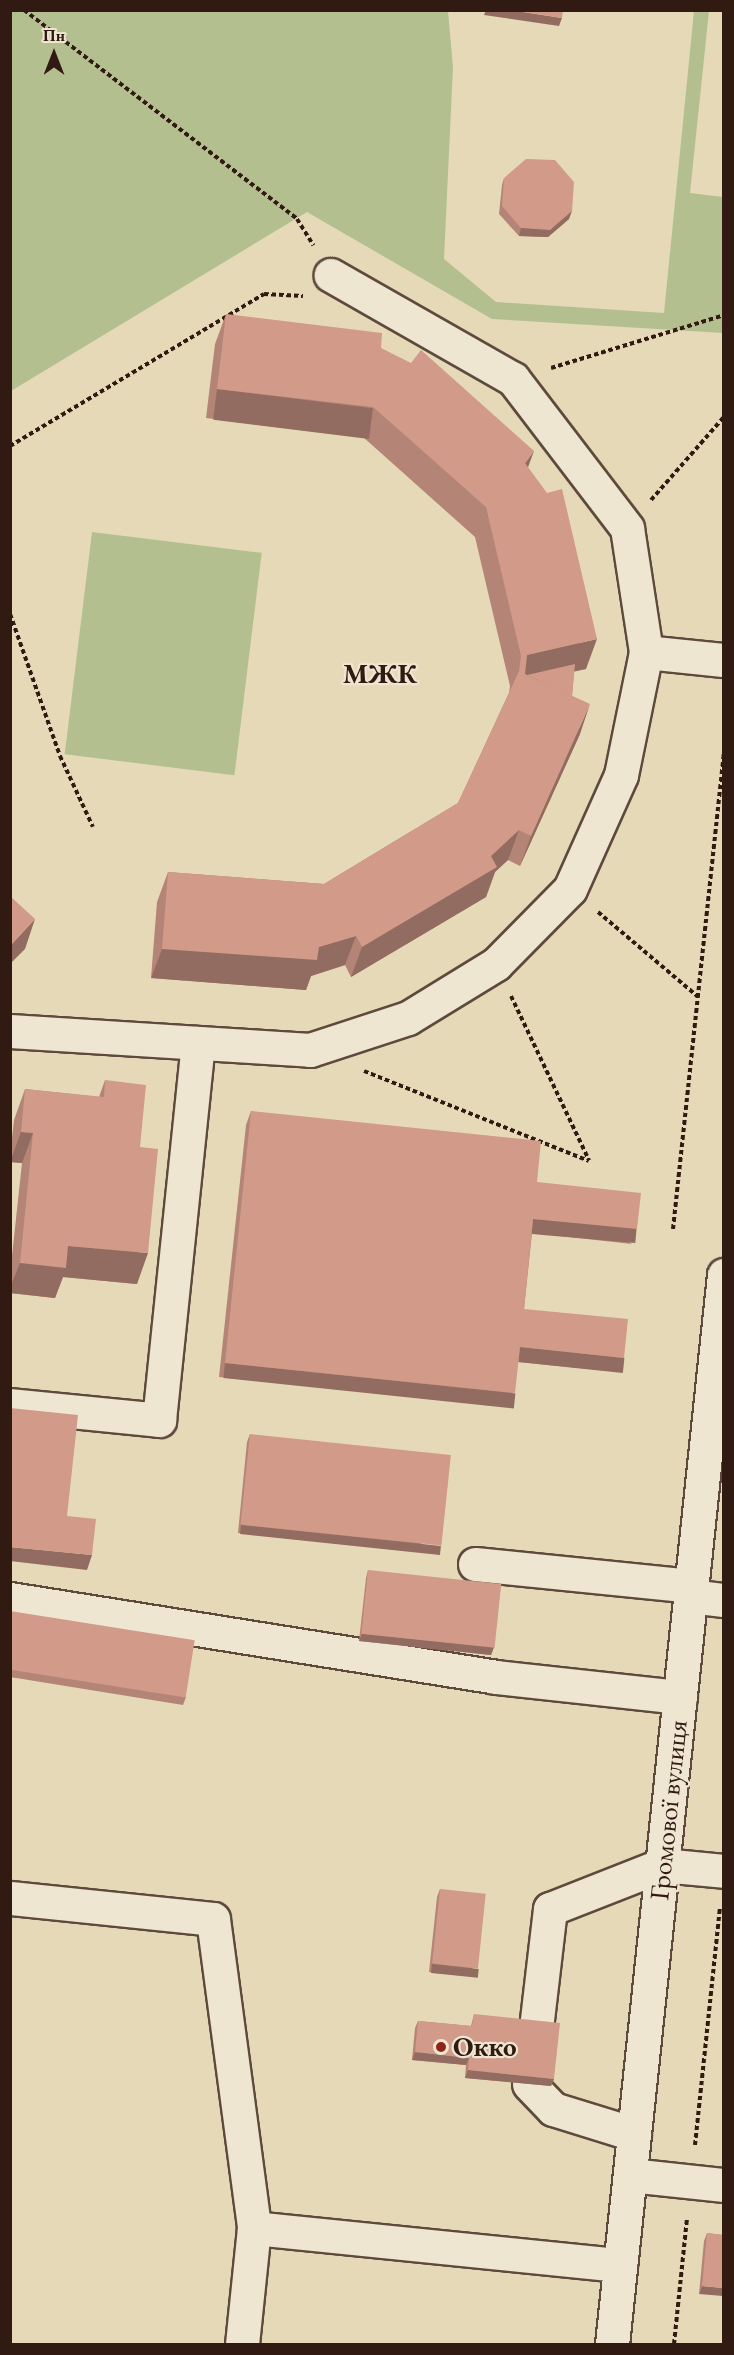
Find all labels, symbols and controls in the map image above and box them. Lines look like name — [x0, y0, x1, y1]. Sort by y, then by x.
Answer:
north arrow — [24, 24, 84, 84]
text: Пн — [43, 25, 65, 46]
district label: МЖК — [343, 656, 417, 690]
street label: Громової вулиця — [642, 1718, 694, 1902]
place label: Окко — [453, 2031, 517, 2063]
marker: Окко — [434, 2040, 448, 2054]

